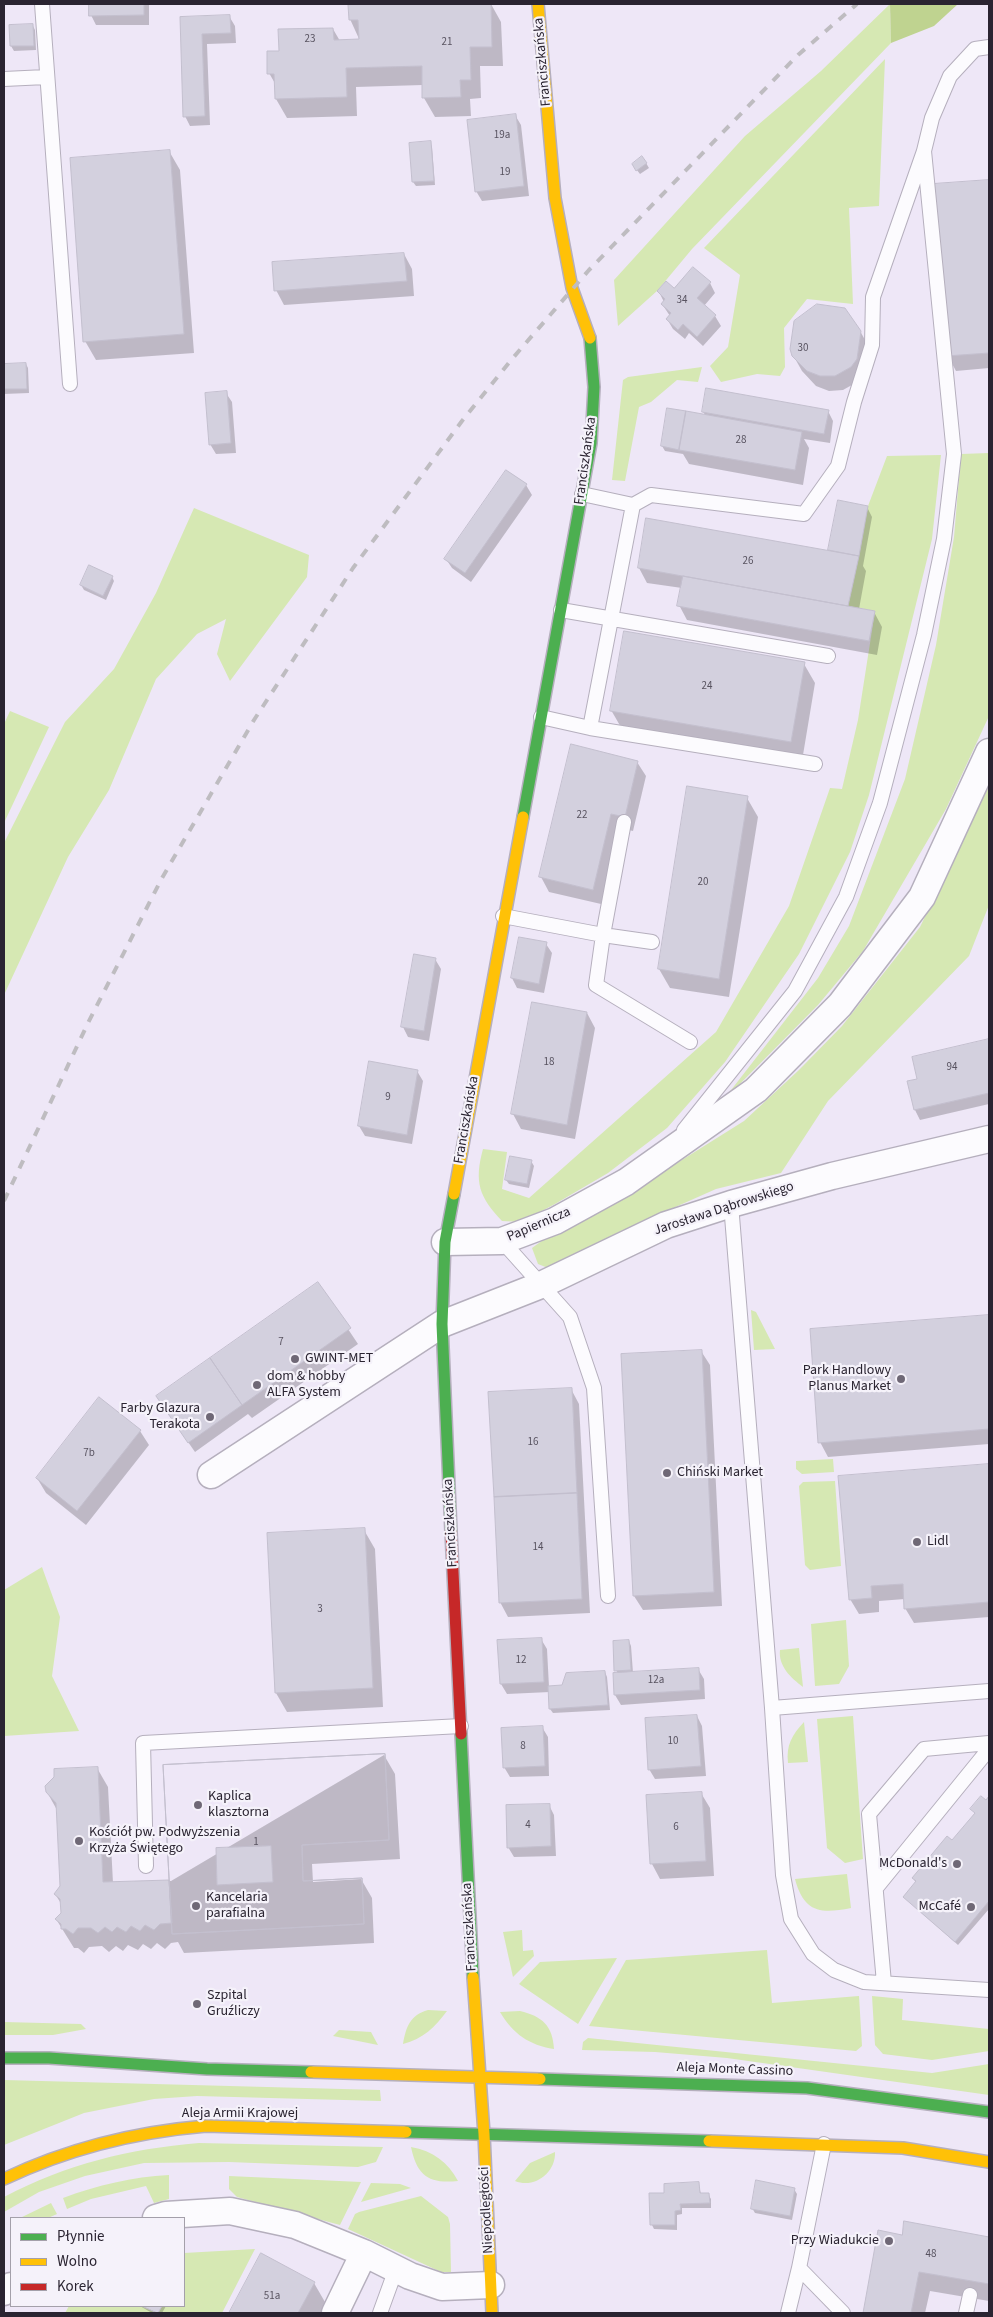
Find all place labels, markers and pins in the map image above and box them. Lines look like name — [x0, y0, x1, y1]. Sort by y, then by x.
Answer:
place label: GWINT-MET — [305, 1351, 373, 1367]
marker: GWINT-MET — [289, 1353, 301, 1365]
place label: Park Handlowy Planus Market — [803, 1363, 891, 1395]
place label: dom & hobby ALFA System — [267, 1369, 345, 1401]
marker: Park Handlowy Planus Market — [895, 1373, 907, 1385]
marker: dom & hobby ALFA System — [251, 1379, 263, 1391]
place label: Farby Glazura Terakota — [120, 1401, 200, 1434]
marker: Farby Glazura Terakota — [204, 1411, 216, 1423]
place label: Chiński Market — [677, 1465, 763, 1481]
marker: Chiński Market — [661, 1467, 673, 1479]
place label: Lidl — [927, 1534, 949, 1550]
marker: Lidl — [911, 1536, 923, 1548]
place label: Kaplica klasztorna — [208, 1789, 269, 1821]
marker: Kaplica klasztorna — [192, 1799, 204, 1811]
place label: Kościół pw. Podwyższenia Krzyża Świętego — [89, 1825, 240, 1858]
marker: Kościół pw. Podwyższenia Krzyża Świętego — [73, 1835, 85, 1847]
place label: McDonald's — [879, 1856, 947, 1872]
marker: McDonald's — [951, 1858, 963, 1870]
place label: Kancelaria parafialna — [206, 1890, 268, 1922]
place label: McCafé — [918, 1899, 961, 1915]
marker: Kancelaria parafialna — [190, 1900, 202, 1912]
marker: McCafé — [965, 1901, 977, 1913]
place label: Szpital Gruźliczy — [207, 1988, 260, 2020]
marker: Szpital Gruźliczy — [191, 1998, 203, 2010]
place label: Przy Wiadukcie — [791, 2233, 879, 2249]
marker: Przy Wiadukcie — [883, 2235, 895, 2247]

